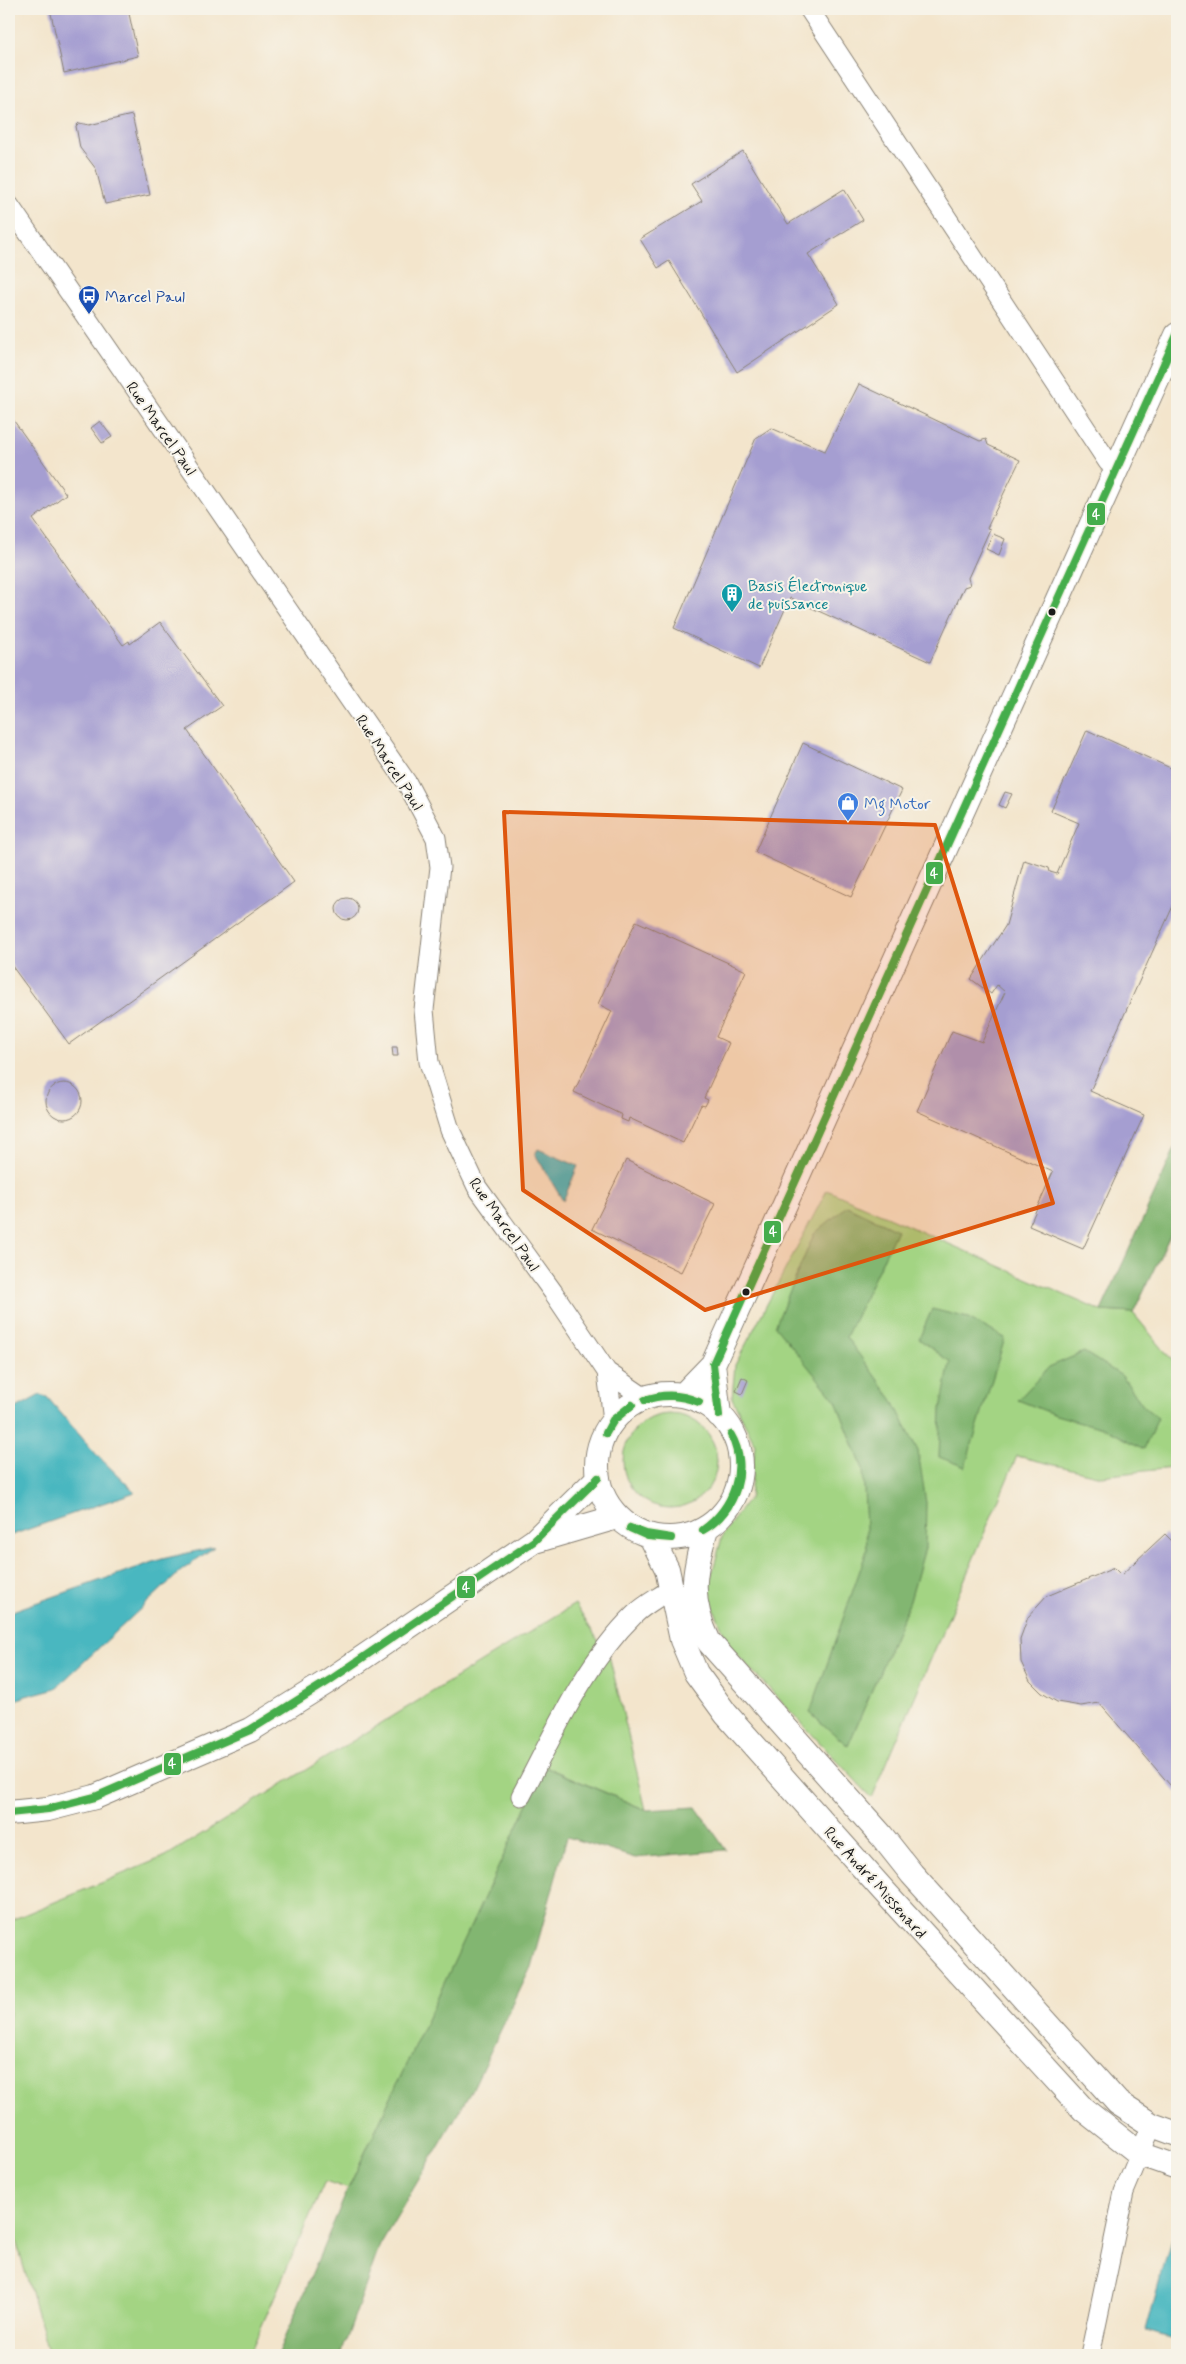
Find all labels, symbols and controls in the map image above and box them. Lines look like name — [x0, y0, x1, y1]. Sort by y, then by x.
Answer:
bus stop icon: Marcel Paul — [77, 284, 101, 315]
place label: Marcel Paul — [105, 287, 185, 308]
street label: Rue Marcel Paul — [121, 378, 201, 480]
line badge: 4 — [1086, 502, 1106, 526]
text: 4 — [1092, 506, 1101, 524]
place label: Basis Électronique de puissance — [748, 576, 868, 615]
building icon: Basis Électronique de puissance — [720, 582, 744, 613]
unlabelled marker — [1047, 607, 1057, 617]
street label: Rue Marcel Paul — [350, 711, 427, 815]
shop icon: Mg Motor — [836, 791, 860, 822]
place label: Mg Motor — [864, 794, 931, 816]
line badge: 4 — [925, 861, 944, 885]
text: 4 — [930, 865, 939, 883]
street label: Rue Marcel Paul — [464, 1174, 544, 1276]
line badge: 4 — [763, 1220, 782, 1244]
text: 4 — [769, 1223, 778, 1241]
unlabelled marker — [741, 1287, 751, 1297]
line badge: 4 — [456, 1575, 476, 1599]
text: 4 — [462, 1579, 471, 1597]
line badge: 4 — [163, 1752, 182, 1776]
text: 4 — [168, 1755, 177, 1773]
street label: Rue André Missenard — [819, 1822, 931, 1944]

